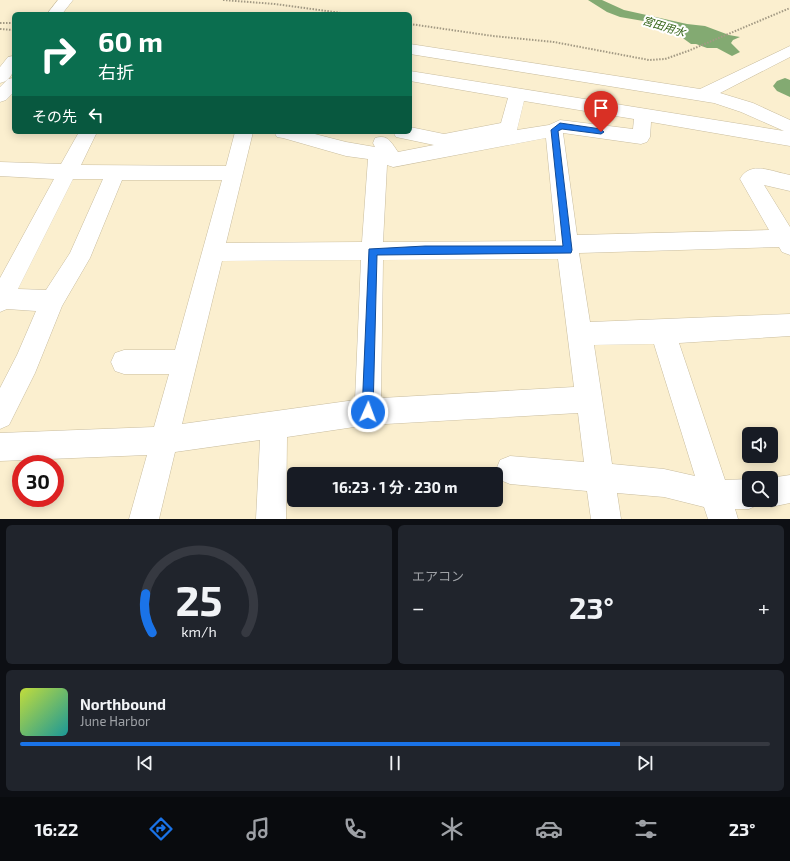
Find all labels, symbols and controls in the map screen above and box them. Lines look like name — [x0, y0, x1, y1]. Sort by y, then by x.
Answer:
water label: 宮田用水 — [641, 13, 688, 39]
text: 60 m — [98, 24, 163, 58]
icon: right — [32, 28, 84, 80]
text: 右折 — [98, 61, 134, 83]
pin — [584, 91, 618, 132]
icon: arrive — [590, 97, 612, 119]
icon: left — [85, 104, 107, 126]
text: その先 — [32, 107, 77, 125]
position arrow — [347, 391, 389, 433]
map controls — [742, 427, 778, 507]
button: sound — [742, 427, 778, 463]
speed limit sign: 30 — [12, 455, 64, 507]
button: search — [742, 471, 778, 507]
text: 16:23 · 1 分 · 230 m — [333, 478, 457, 496]
text: エアコン — [412, 568, 464, 584]
text: 25 — [175, 573, 223, 623]
text: 23° — [569, 589, 614, 625]
text: − — [412, 594, 425, 620]
text: + — [758, 594, 770, 620]
text: km/h — [181, 622, 217, 639]
text: Northbound — [80, 695, 166, 713]
text: June Harbor — [80, 713, 150, 729]
icon: previous — [134, 752, 156, 774]
icon: pause — [384, 752, 406, 774]
icon: next — [634, 752, 656, 774]
icon: directions — [147, 815, 175, 843]
icon: music — [244, 815, 272, 843]
icon: phone — [341, 815, 369, 843]
icon: climate — [438, 815, 466, 843]
icon: car — [535, 815, 563, 843]
icon: filters — [632, 815, 660, 843]
text: 16:22 — [34, 818, 78, 840]
text: 23° — [729, 818, 755, 840]

